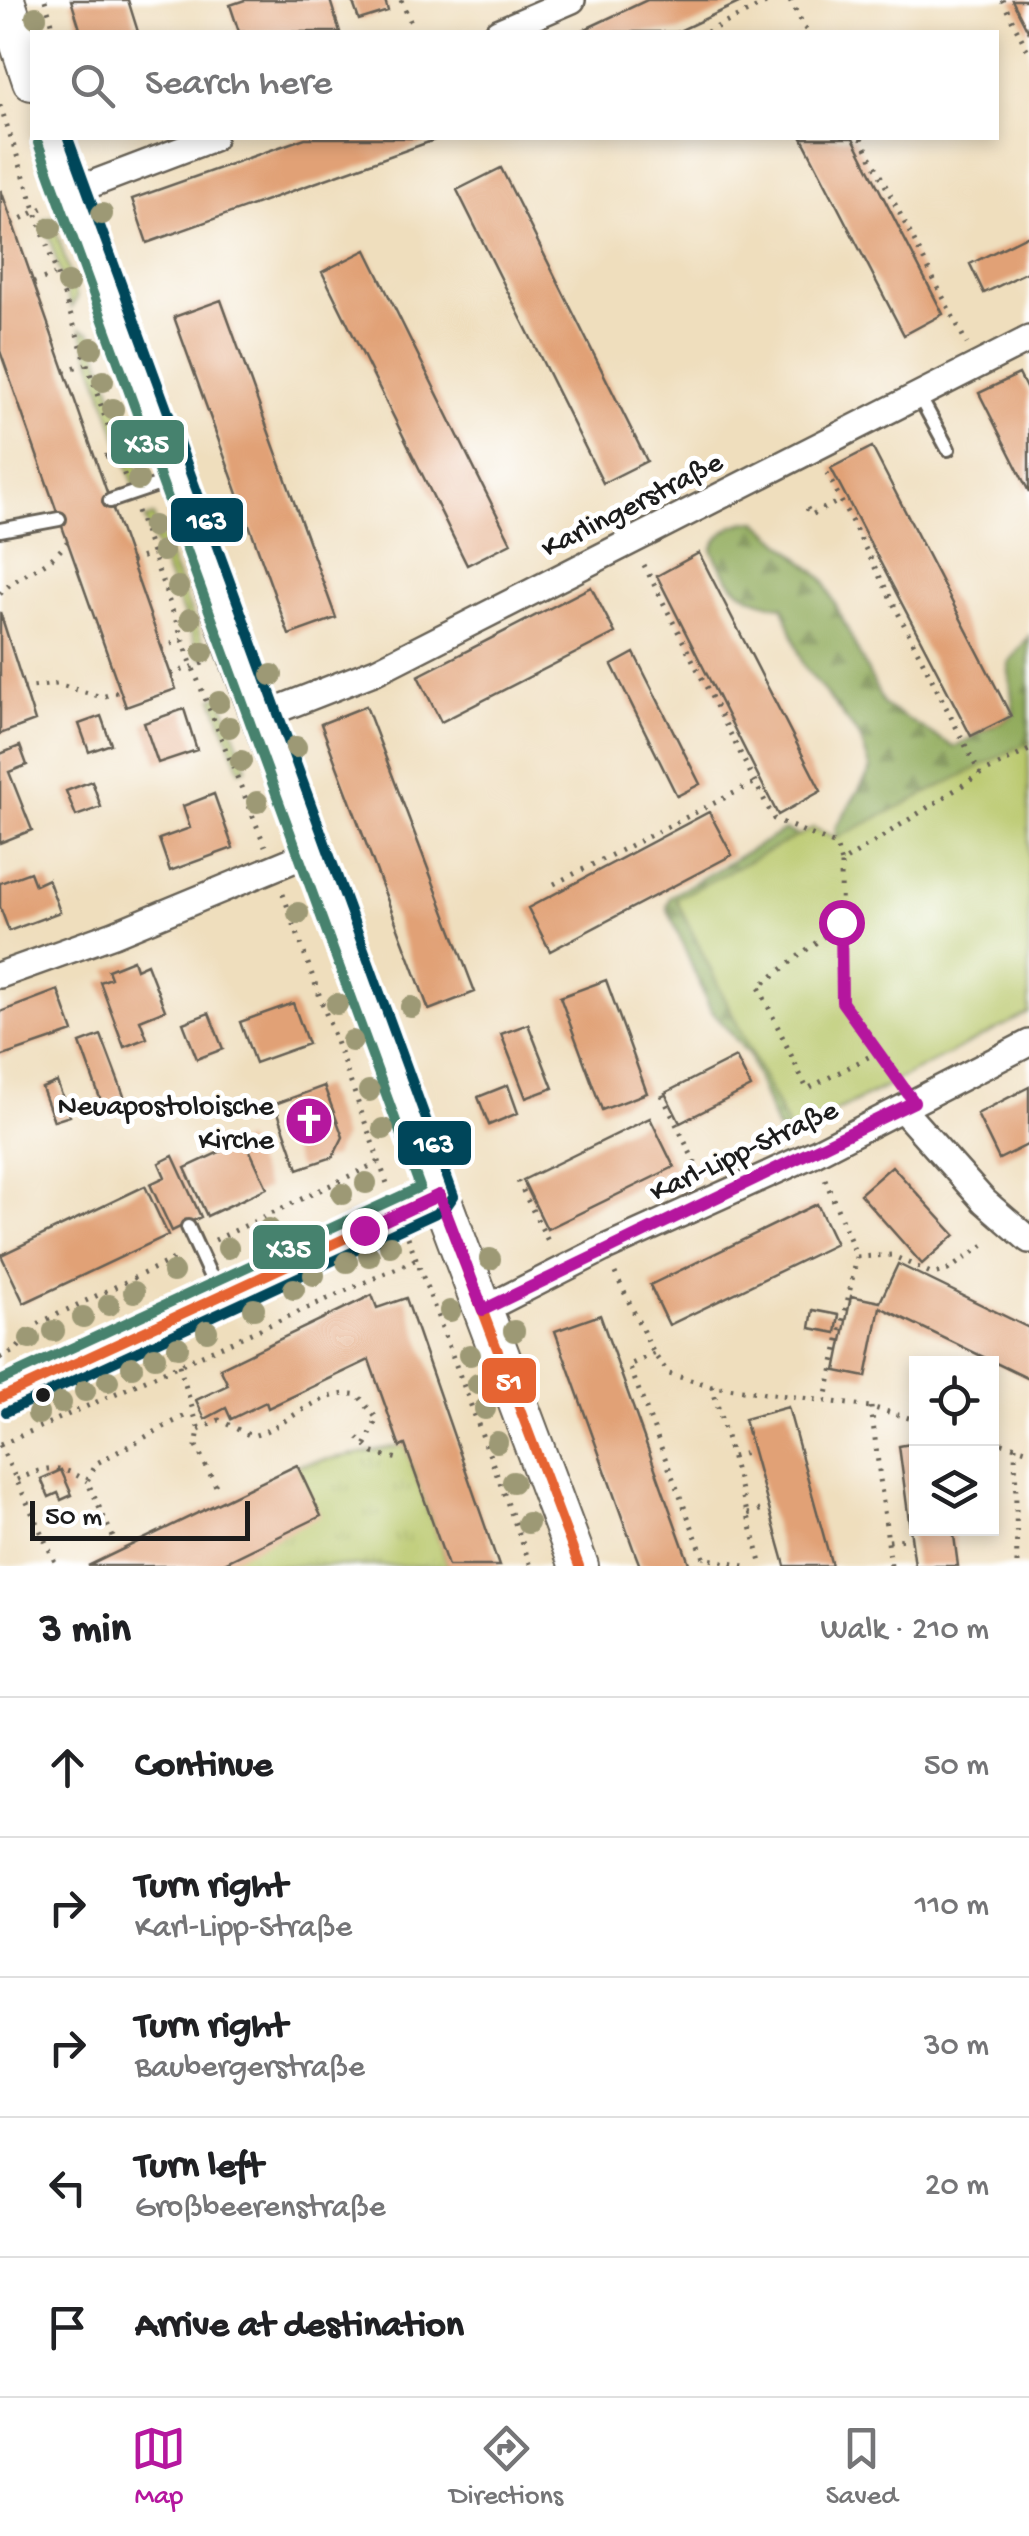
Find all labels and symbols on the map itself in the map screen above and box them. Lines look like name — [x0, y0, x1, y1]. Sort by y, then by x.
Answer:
line badge: X35 — [109, 418, 186, 466]
text: X35 — [124, 430, 169, 463]
street label: Karlingerstraße — [537, 446, 730, 568]
line badge: 163 — [169, 496, 245, 544]
text: 163 — [186, 507, 227, 540]
route start — [819, 900, 865, 946]
place label: Neuapostoloische Kirche — [57, 1091, 275, 1160]
street label: Karl-Lipp-Straße — [645, 1094, 845, 1212]
church icon: Neuapostoloische Kirche — [283, 1095, 335, 1147]
line badge: 163 — [396, 1119, 473, 1167]
text: 163 — [413, 1130, 454, 1163]
route end — [342, 1208, 388, 1254]
line badge: X35 — [251, 1223, 327, 1271]
text: X35 — [266, 1235, 311, 1268]
line badge: 51 — [480, 1356, 538, 1405]
text: 51 — [496, 1368, 522, 1401]
unlabelled marker — [33, 1385, 53, 1405]
scale bar — [30, 1496, 250, 1540]

